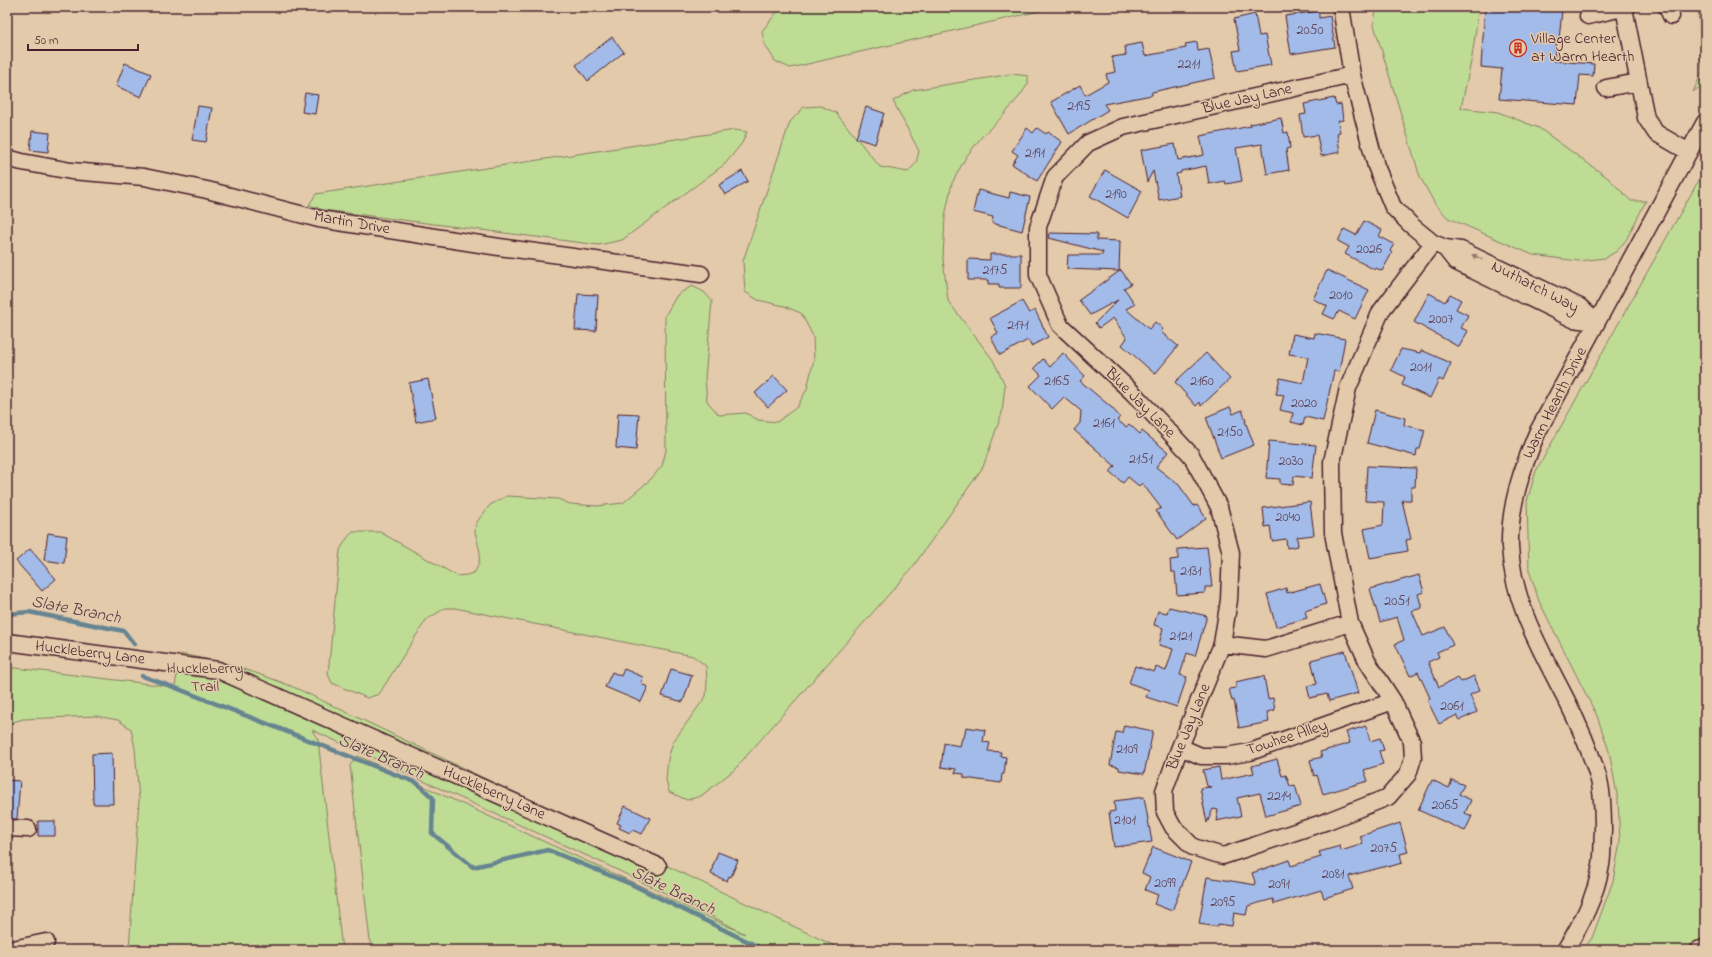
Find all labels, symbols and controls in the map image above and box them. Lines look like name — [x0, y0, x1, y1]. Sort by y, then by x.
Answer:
house number: 2050 — [1296, 20, 1324, 41]
scale bar — [28, 26, 138, 52]
place label: Village Center at Warm Hearth — [1530, 27, 1634, 69]
text: 50 m — [34, 32, 58, 50]
building icon: Village Center at Warm Hearth — [1508, 38, 1528, 58]
house number: 2211 — [1178, 54, 1201, 75]
street label: Blue Jay Lane — [1199, 77, 1295, 121]
house number: 2195 — [1067, 96, 1091, 117]
house number: 2191 — [1025, 143, 1046, 164]
house number: 2190 — [1105, 184, 1127, 205]
street label: Martin Drive — [312, 205, 393, 242]
house number: 2026 — [1356, 239, 1382, 260]
one-way arrow — [1471, 254, 1483, 260]
street label: Nuthatch Way — [1487, 255, 1583, 319]
house number: 2175 — [982, 260, 1008, 281]
house number: 2010 — [1329, 285, 1353, 306]
house number: 2007 — [1429, 309, 1454, 330]
house number: 2171 — [1007, 315, 1029, 336]
street label: Warm Hearth Drive — [1516, 342, 1594, 463]
house number: 2011 — [1410, 357, 1432, 378]
street label: Blue Jay Lane — [1098, 361, 1182, 445]
house number: 2165 — [1044, 371, 1070, 392]
house number: 2160 — [1190, 371, 1214, 392]
house number: 2020 — [1291, 393, 1317, 414]
house number: 2161 — [1093, 413, 1116, 434]
house number: 2150 — [1217, 422, 1243, 443]
house number: 2151 — [1129, 449, 1153, 470]
house number: 2030 — [1279, 451, 1303, 472]
house number: 2040 — [1276, 507, 1300, 528]
house number: 2131 — [1180, 561, 1202, 582]
water label: Slate Branch — [29, 589, 124, 631]
house number: 2051 — [1384, 591, 1410, 612]
house number: 2121 — [1170, 626, 1193, 647]
street label: Huckleberry Lane — [34, 634, 147, 672]
park label: Huckleberry Trail — [167, 657, 243, 699]
street label: Blue Jay Lane — [1160, 679, 1218, 775]
house number: 2061 — [1440, 696, 1464, 717]
street label: Towhee Alley — [1243, 714, 1331, 762]
water label: Slate Branch — [334, 728, 428, 787]
house number: 2109 — [1116, 739, 1139, 760]
street label: Huckleberry Lane — [439, 760, 550, 827]
house number: 2214 — [1267, 786, 1291, 807]
house number: 2065 — [1431, 795, 1459, 816]
house number: 2101 — [1114, 810, 1136, 831]
house number: 2075 — [1371, 838, 1397, 859]
water label: Slate Branch — [627, 860, 720, 922]
house number: 2081 — [1322, 864, 1345, 885]
house number: 2099 — [1154, 873, 1177, 894]
house number: 2091 — [1268, 874, 1290, 895]
house number: 2095 — [1210, 892, 1236, 913]

